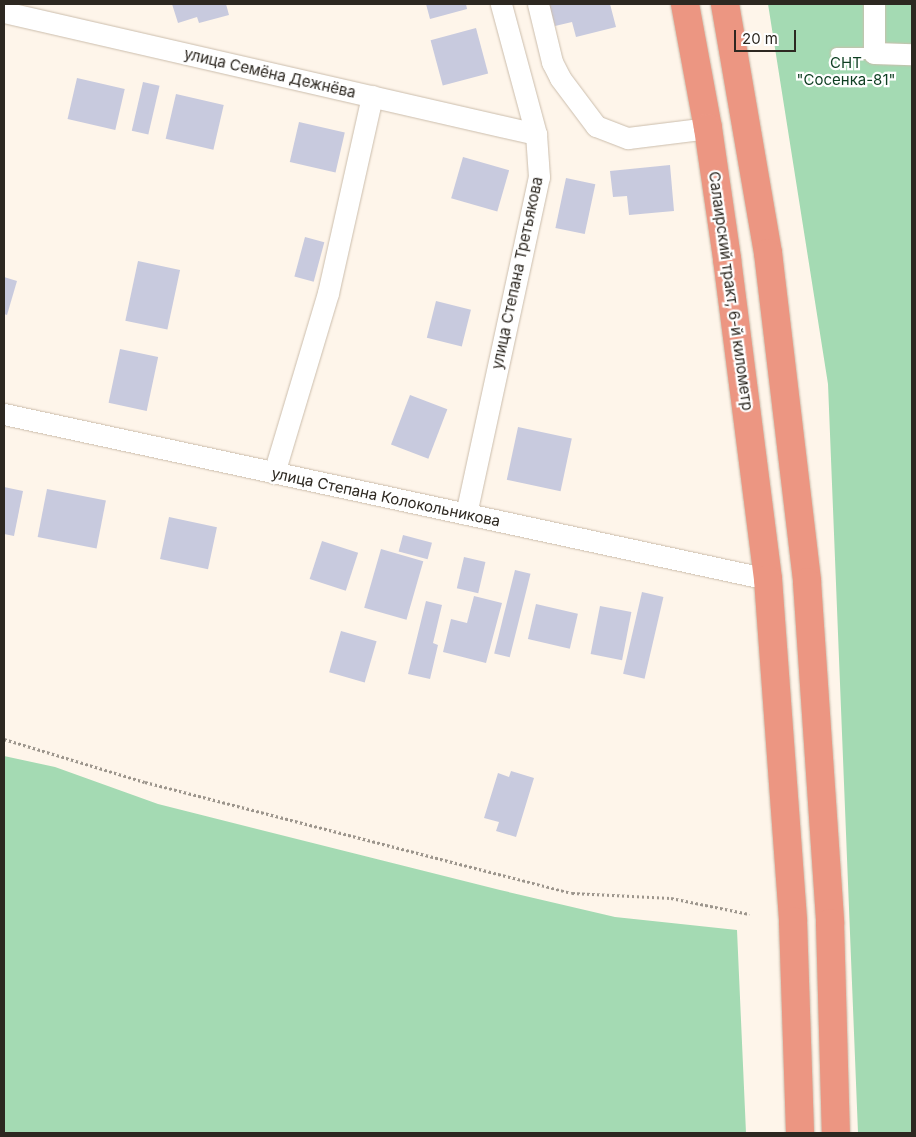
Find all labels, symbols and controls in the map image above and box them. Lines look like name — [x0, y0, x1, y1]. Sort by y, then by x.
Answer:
scale bar — [736, 20, 798, 52]
text: 20 m — [742, 29, 778, 48]
street label: улица Семёна Дежнёва — [182, 44, 358, 102]
park label: СНТ "Сосенка-81" — [797, 53, 895, 88]
street label: Салаирский тракт, 6-й километр — [705, 170, 757, 412]
street label: улица Степана Третьякова — [488, 175, 546, 371]
street label: улица Степана Колокольникова — [270, 464, 502, 530]

